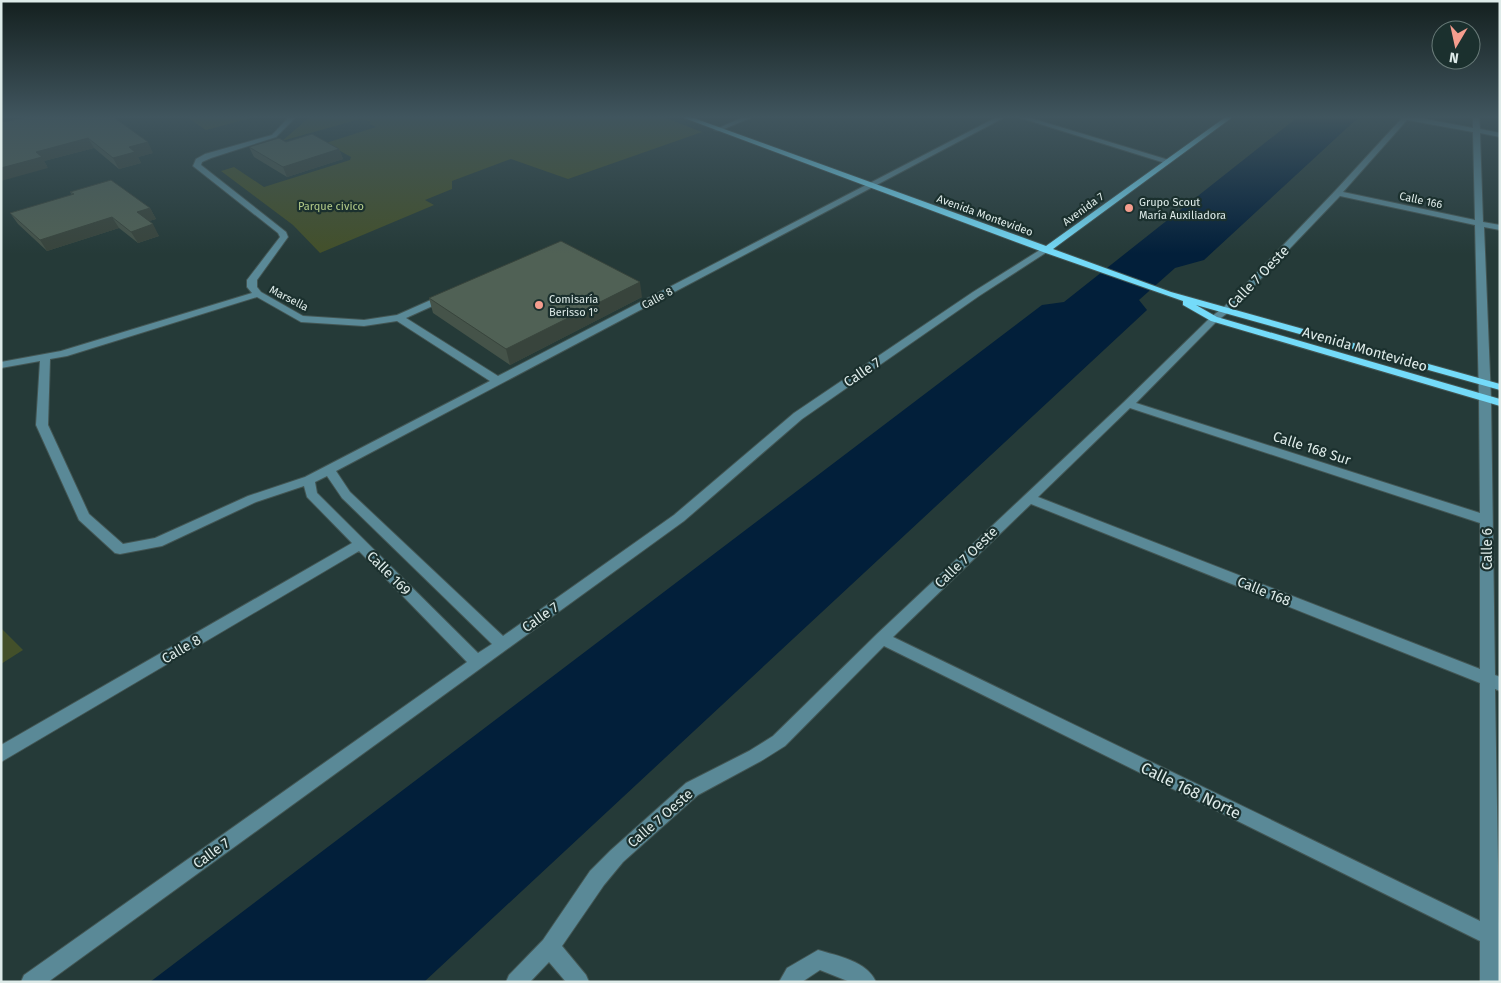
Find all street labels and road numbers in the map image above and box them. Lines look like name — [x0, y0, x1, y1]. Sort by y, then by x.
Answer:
street label: Avenida 7 — [1060, 190, 1106, 229]
street label: Calle 166 — [1398, 190, 1444, 211]
street label: Avenida Montevideo — [935, 192, 1035, 239]
street label: Calle 7 Oeste — [1224, 242, 1293, 312]
street label: Marsella — [267, 283, 311, 314]
street label: Calle 8 — [639, 285, 675, 312]
street label: Avenida Montevideo — [1300, 324, 1429, 375]
street label: Calle 7 — [841, 354, 884, 391]
street label: Calle 168 Sur — [1271, 428, 1353, 469]
street label: Calle 7 Oeste — [931, 523, 1001, 592]
street label: Calle 6 — [1479, 528, 1496, 570]
street label: Calle 169 — [363, 548, 414, 599]
street label: Calle 168 — [1235, 573, 1293, 610]
street label: Calle 7 — [519, 599, 562, 636]
street label: Calle 8 — [159, 631, 204, 667]
street label: Calle 168 Norte — [1138, 758, 1244, 823]
street label: Calle 7 Oeste — [624, 785, 696, 851]
street label: Calle 7 — [190, 835, 233, 872]

